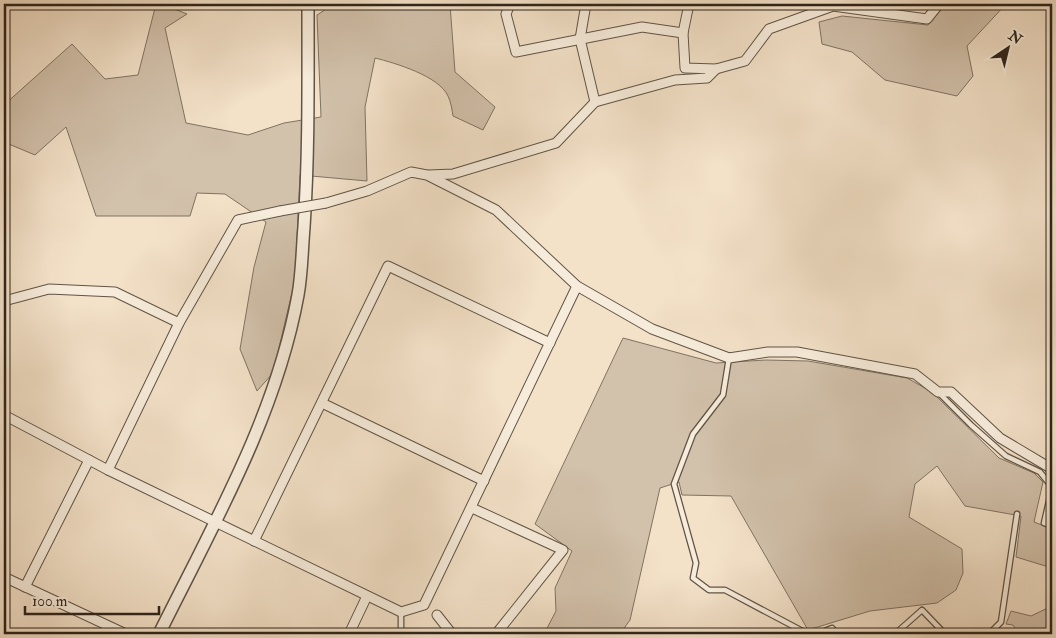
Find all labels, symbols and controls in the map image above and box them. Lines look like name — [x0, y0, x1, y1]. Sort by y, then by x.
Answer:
north arrow — [984, 22, 1034, 72]
text: N — [1004, 27, 1026, 49]
scale bar — [25, 583, 159, 615]
text: 100 m — [32, 592, 68, 611]

